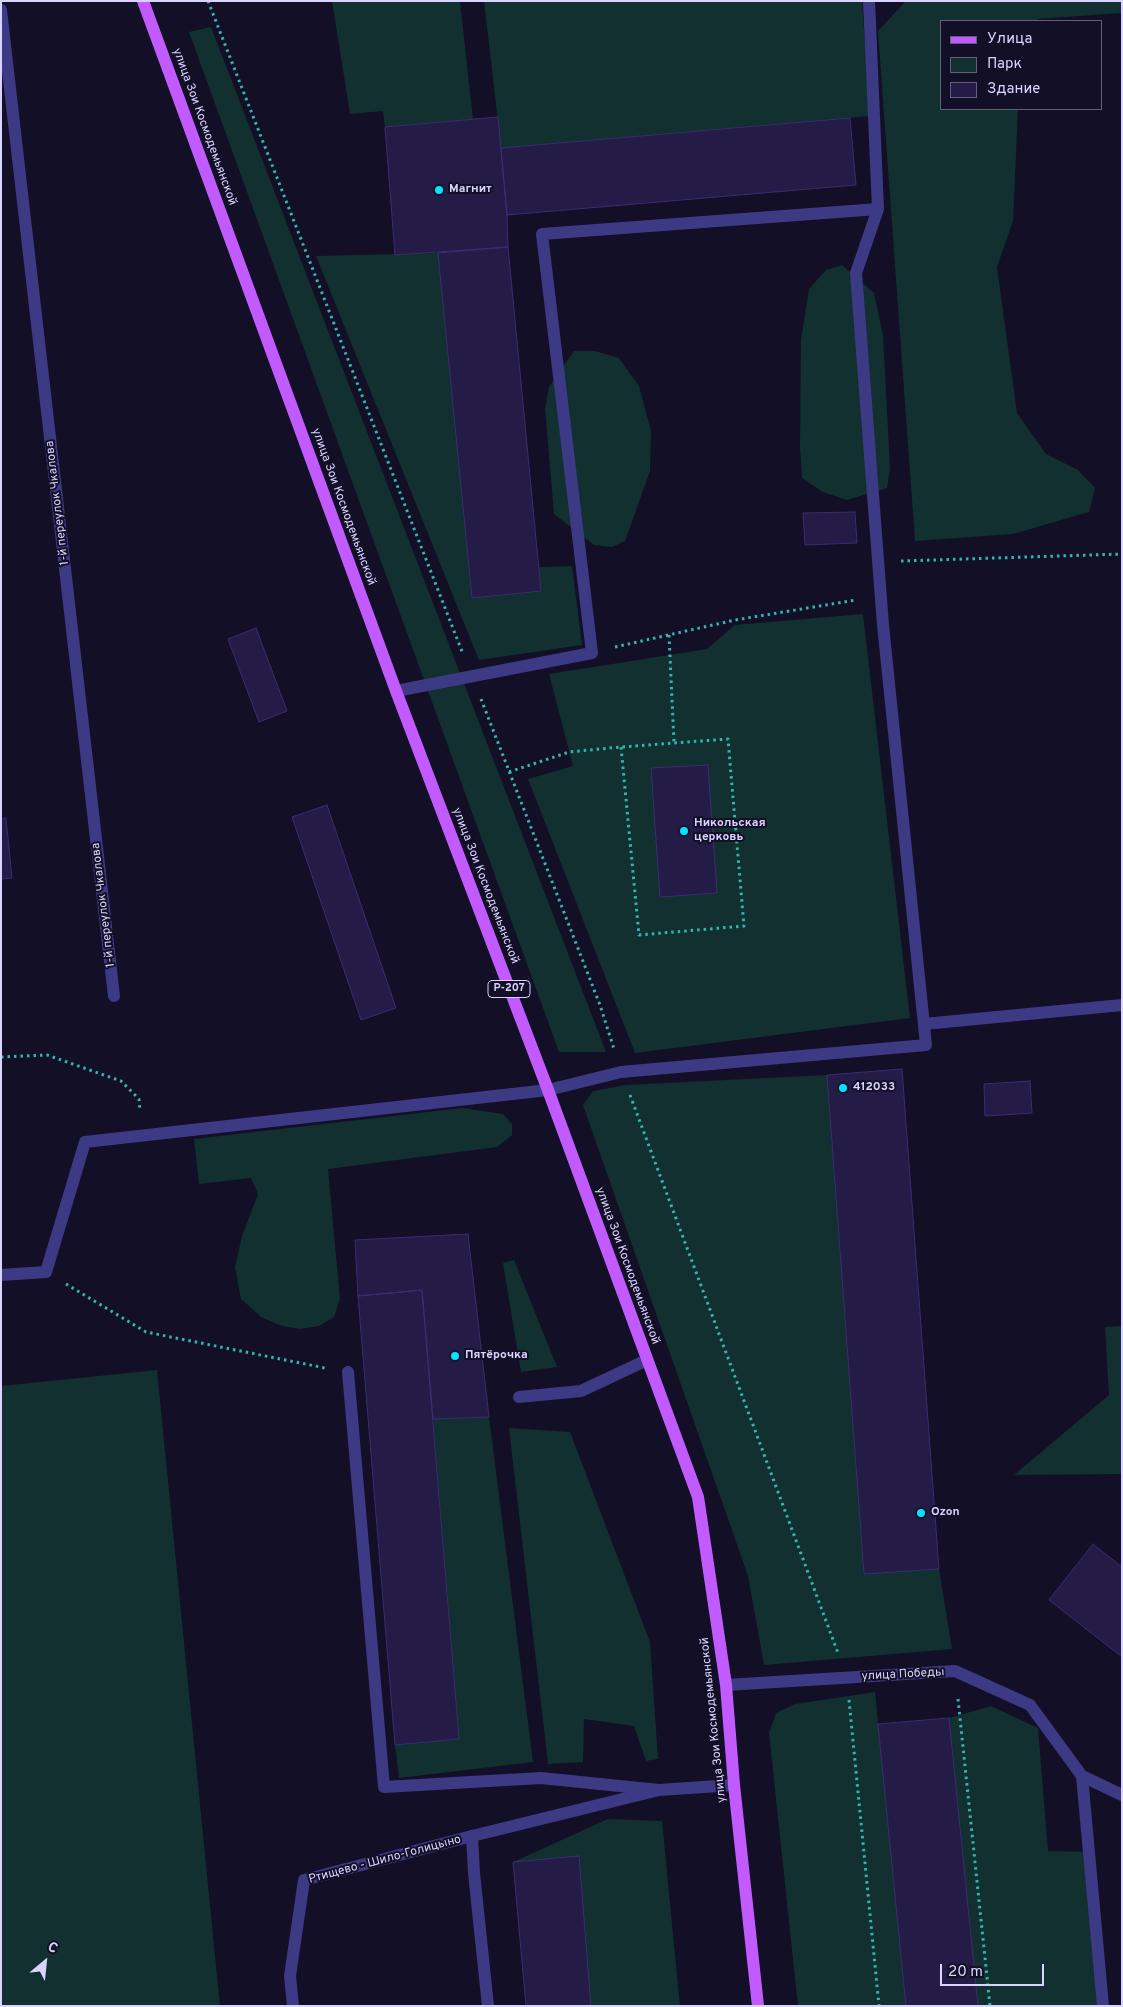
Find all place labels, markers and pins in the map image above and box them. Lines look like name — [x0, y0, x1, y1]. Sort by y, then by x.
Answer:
place label: Магнит — [449, 183, 492, 197]
marker: Магнит — [433, 184, 445, 196]
place label: Никольская церковь — [694, 817, 766, 845]
marker: Никольская церковь — [678, 825, 690, 837]
place label: 412033 — [853, 1081, 895, 1095]
marker: 412033 — [837, 1082, 849, 1094]
place label: Пятёрочка — [465, 1349, 528, 1363]
marker: Пятёрочка — [449, 1350, 461, 1362]
place label: Ozon — [931, 1506, 960, 1520]
marker: Ozon — [915, 1507, 927, 1519]

